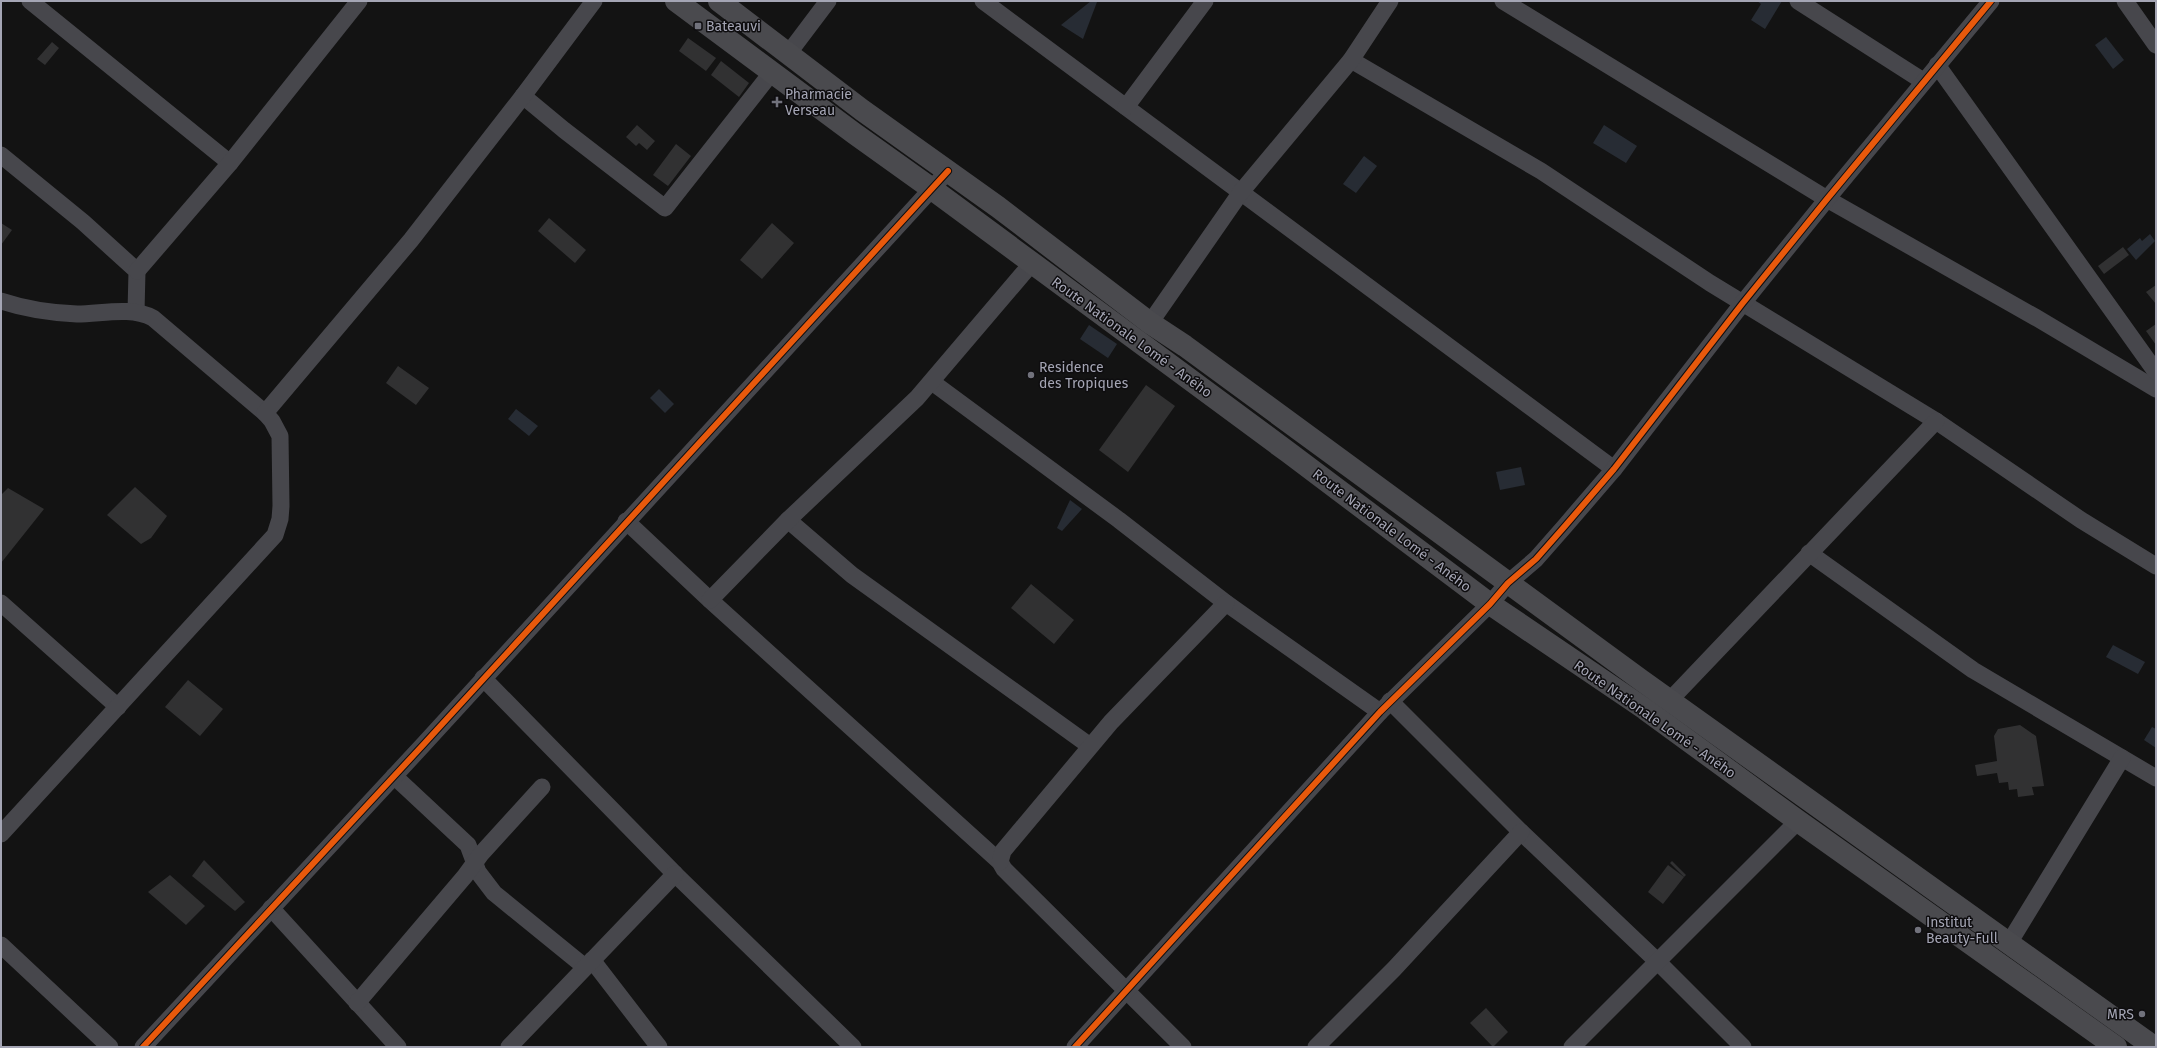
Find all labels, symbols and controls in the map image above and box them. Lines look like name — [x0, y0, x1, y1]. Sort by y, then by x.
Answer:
place label: Bateauvi — [706, 18, 761, 35]
marker: Bateauvi — [693, 21, 703, 31]
place label: Pharmacie Verseau — [785, 86, 852, 119]
marker: Pharmacie Verseau — [772, 97, 782, 107]
street label: Route Nationale Lomé - Aného — [1048, 274, 1215, 401]
place label: Residence des Tropiques — [1039, 359, 1129, 392]
marker: Residence des Tropiques — [1026, 370, 1036, 380]
street label: Route Nationale Lomé - Aného — [1309, 465, 1474, 596]
street label: Route Nationale Lomé - Aného — [1570, 657, 1739, 782]
place label: Institut Beauty-Full — [1926, 914, 1998, 947]
marker: Institut Beauty-Full — [1913, 925, 1923, 935]
place label: MRS — [2107, 1006, 2134, 1023]
marker: MRS — [2137, 1009, 2147, 1019]

